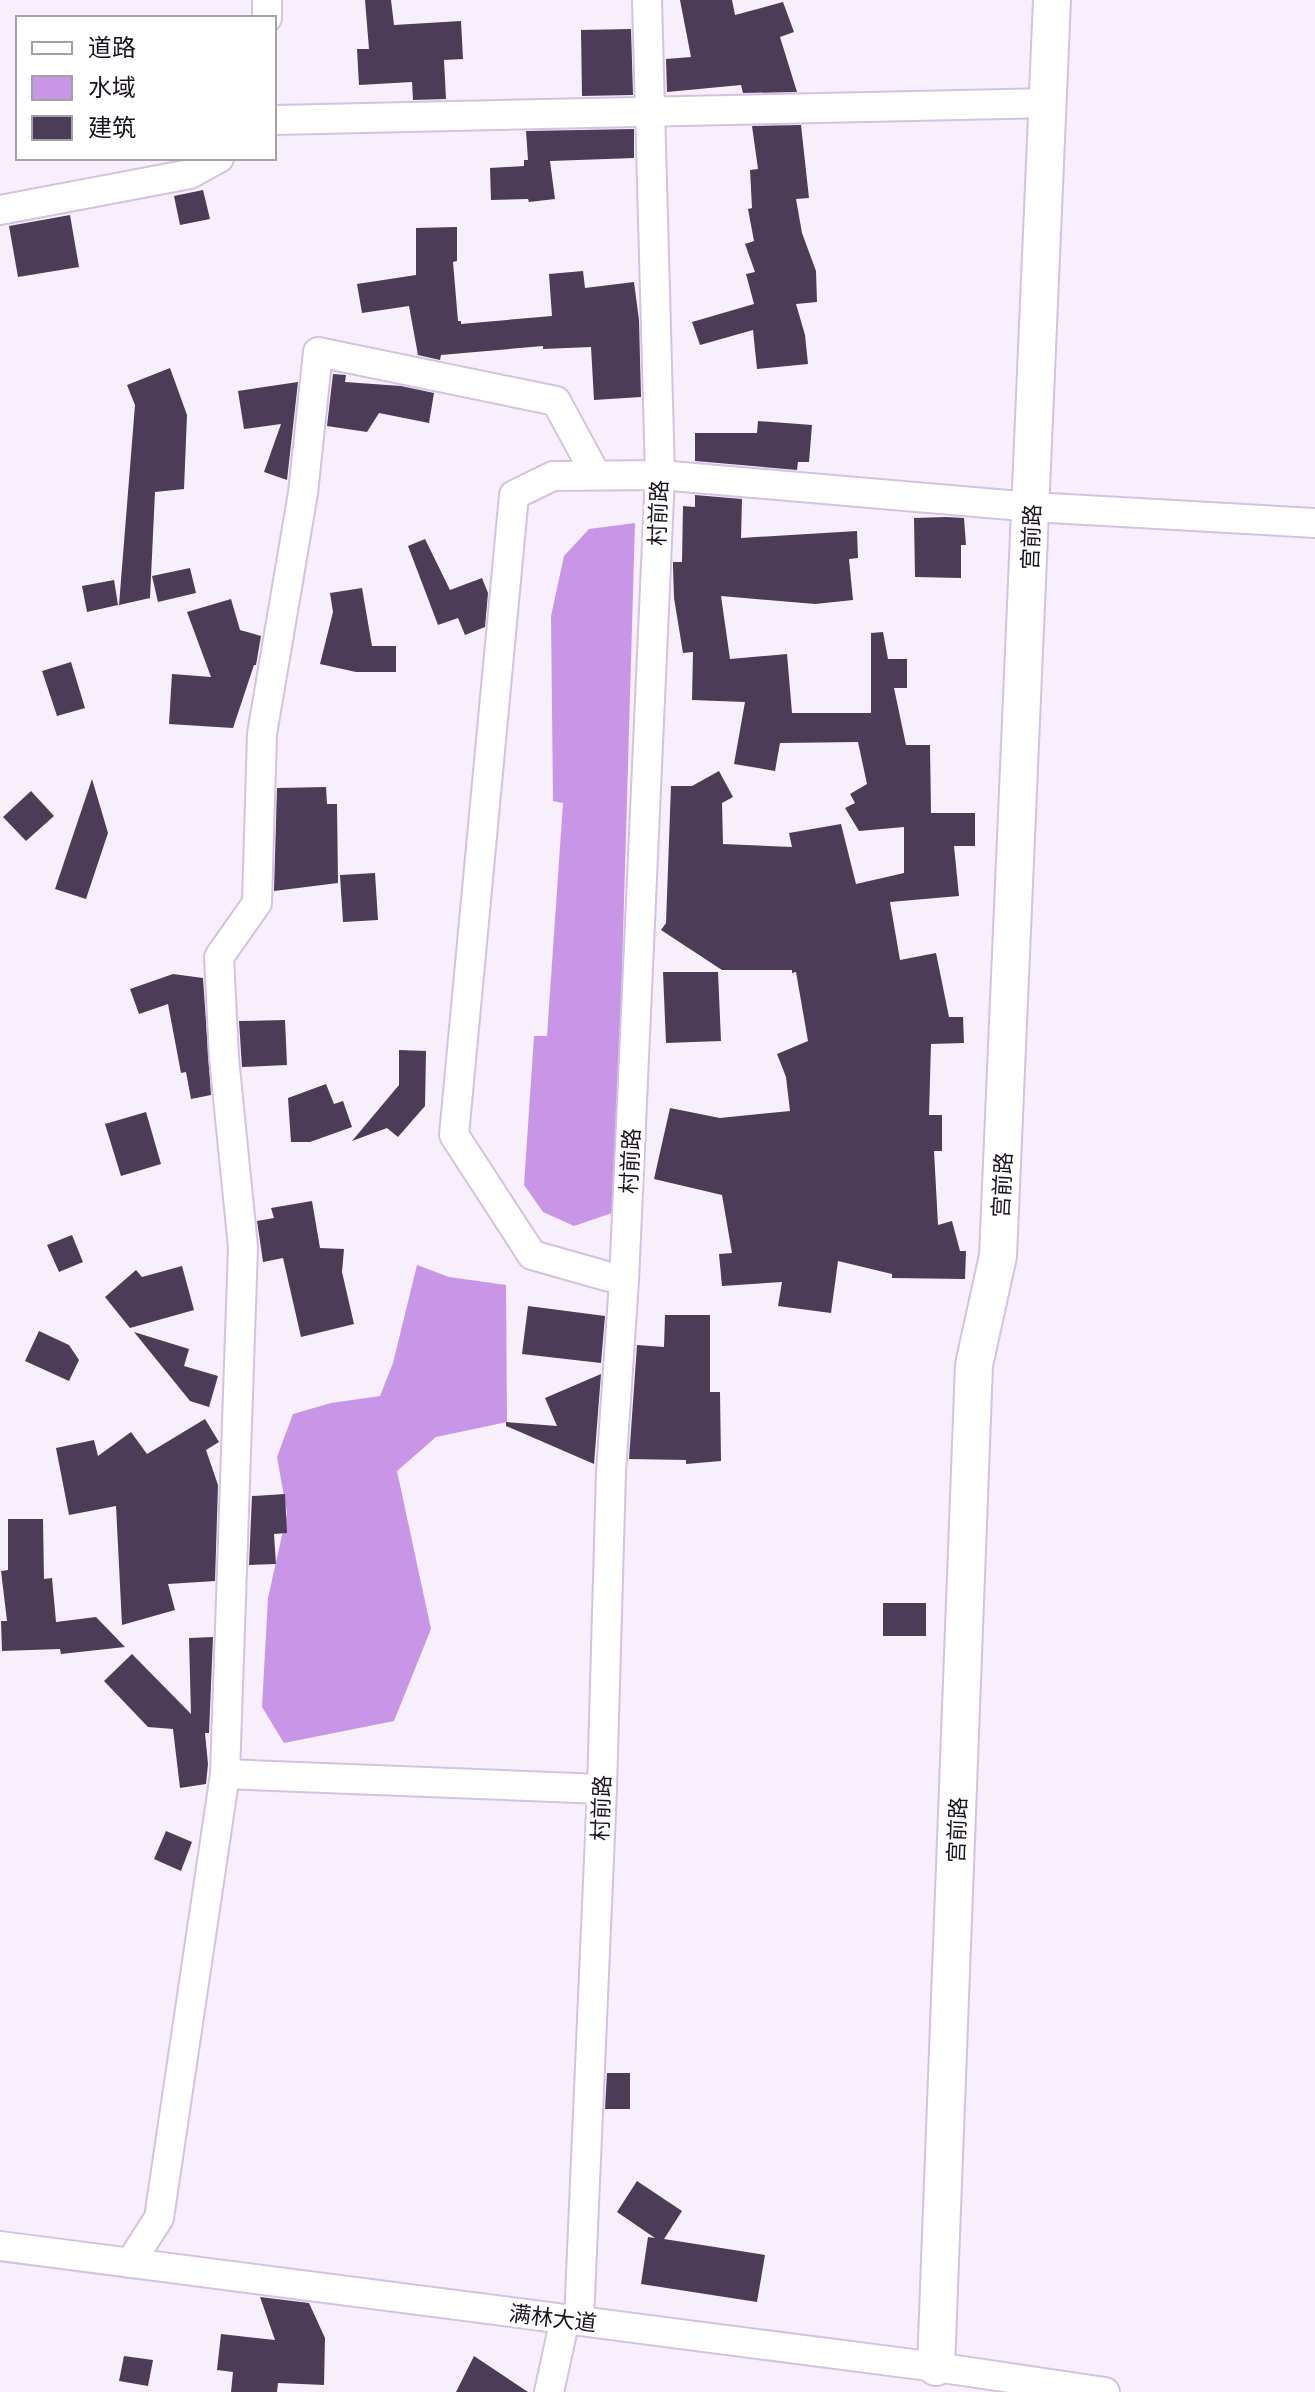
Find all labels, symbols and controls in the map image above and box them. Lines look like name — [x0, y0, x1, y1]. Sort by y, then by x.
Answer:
legend — [16, 16, 276, 160]
text: 道路 — [88, 32, 136, 61]
text: 水域 — [88, 72, 136, 101]
text: 建筑 — [88, 112, 136, 141]
street label: 村前路 — [643, 480, 672, 546]
street label: 宫前路 — [1016, 504, 1045, 570]
street label: 村前路 — [614, 1127, 645, 1195]
street label: 宫前路 — [986, 1151, 1017, 1219]
street label: 村前路 — [586, 1775, 615, 1841]
street label: 宫前路 — [942, 1797, 971, 1863]
street label: 满林大道 — [508, 2299, 598, 2336]

